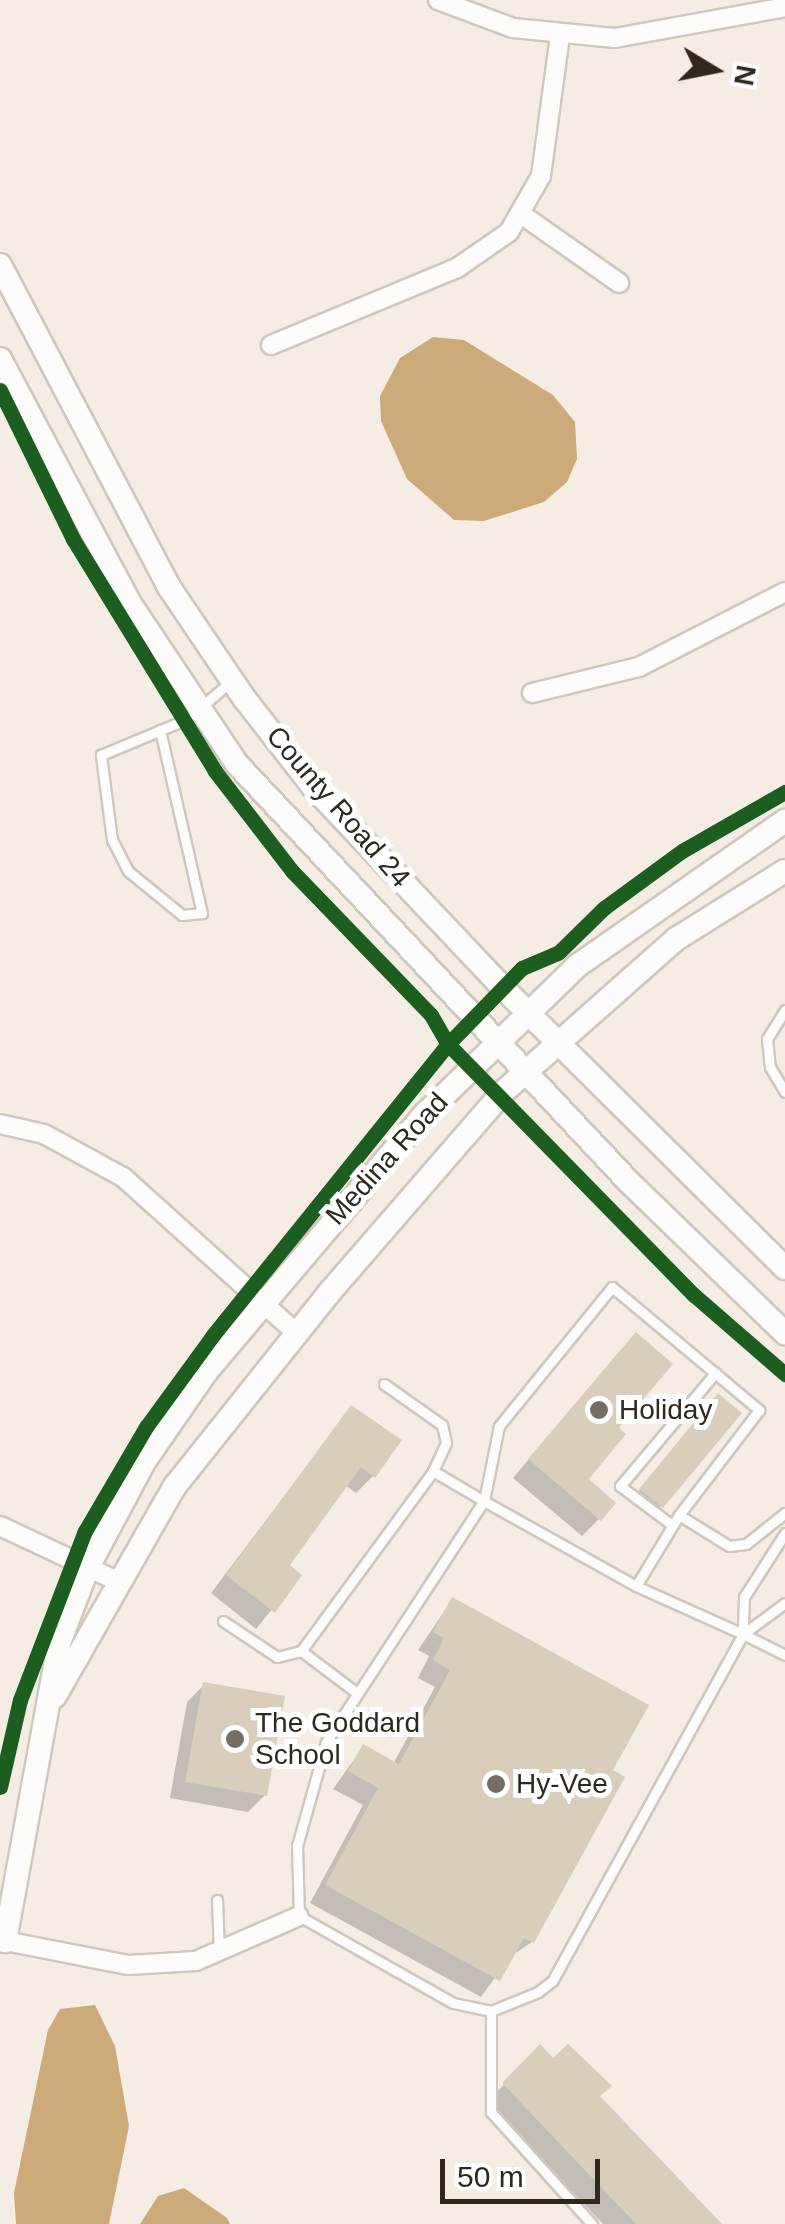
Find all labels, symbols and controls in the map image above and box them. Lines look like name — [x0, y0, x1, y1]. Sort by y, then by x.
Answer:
north arrow — [665, 20, 765, 120]
text: N — [728, 63, 762, 88]
street label: County Road 24 — [259, 720, 417, 894]
street label: Medina Road — [319, 1086, 455, 1232]
place label: Holiday — [619, 1393, 712, 1427]
marker: Holiday — [588, 1399, 610, 1421]
place label: The Goddard School — [255, 1706, 420, 1772]
marker: The Goddard School — [224, 1728, 246, 1750]
place label: Hy-Vee — [516, 1767, 608, 1801]
marker: Hy-Vee — [485, 1773, 507, 1795]
scale bar — [445, 2139, 605, 2201]
text: 50 m — [457, 2160, 524, 2193]

